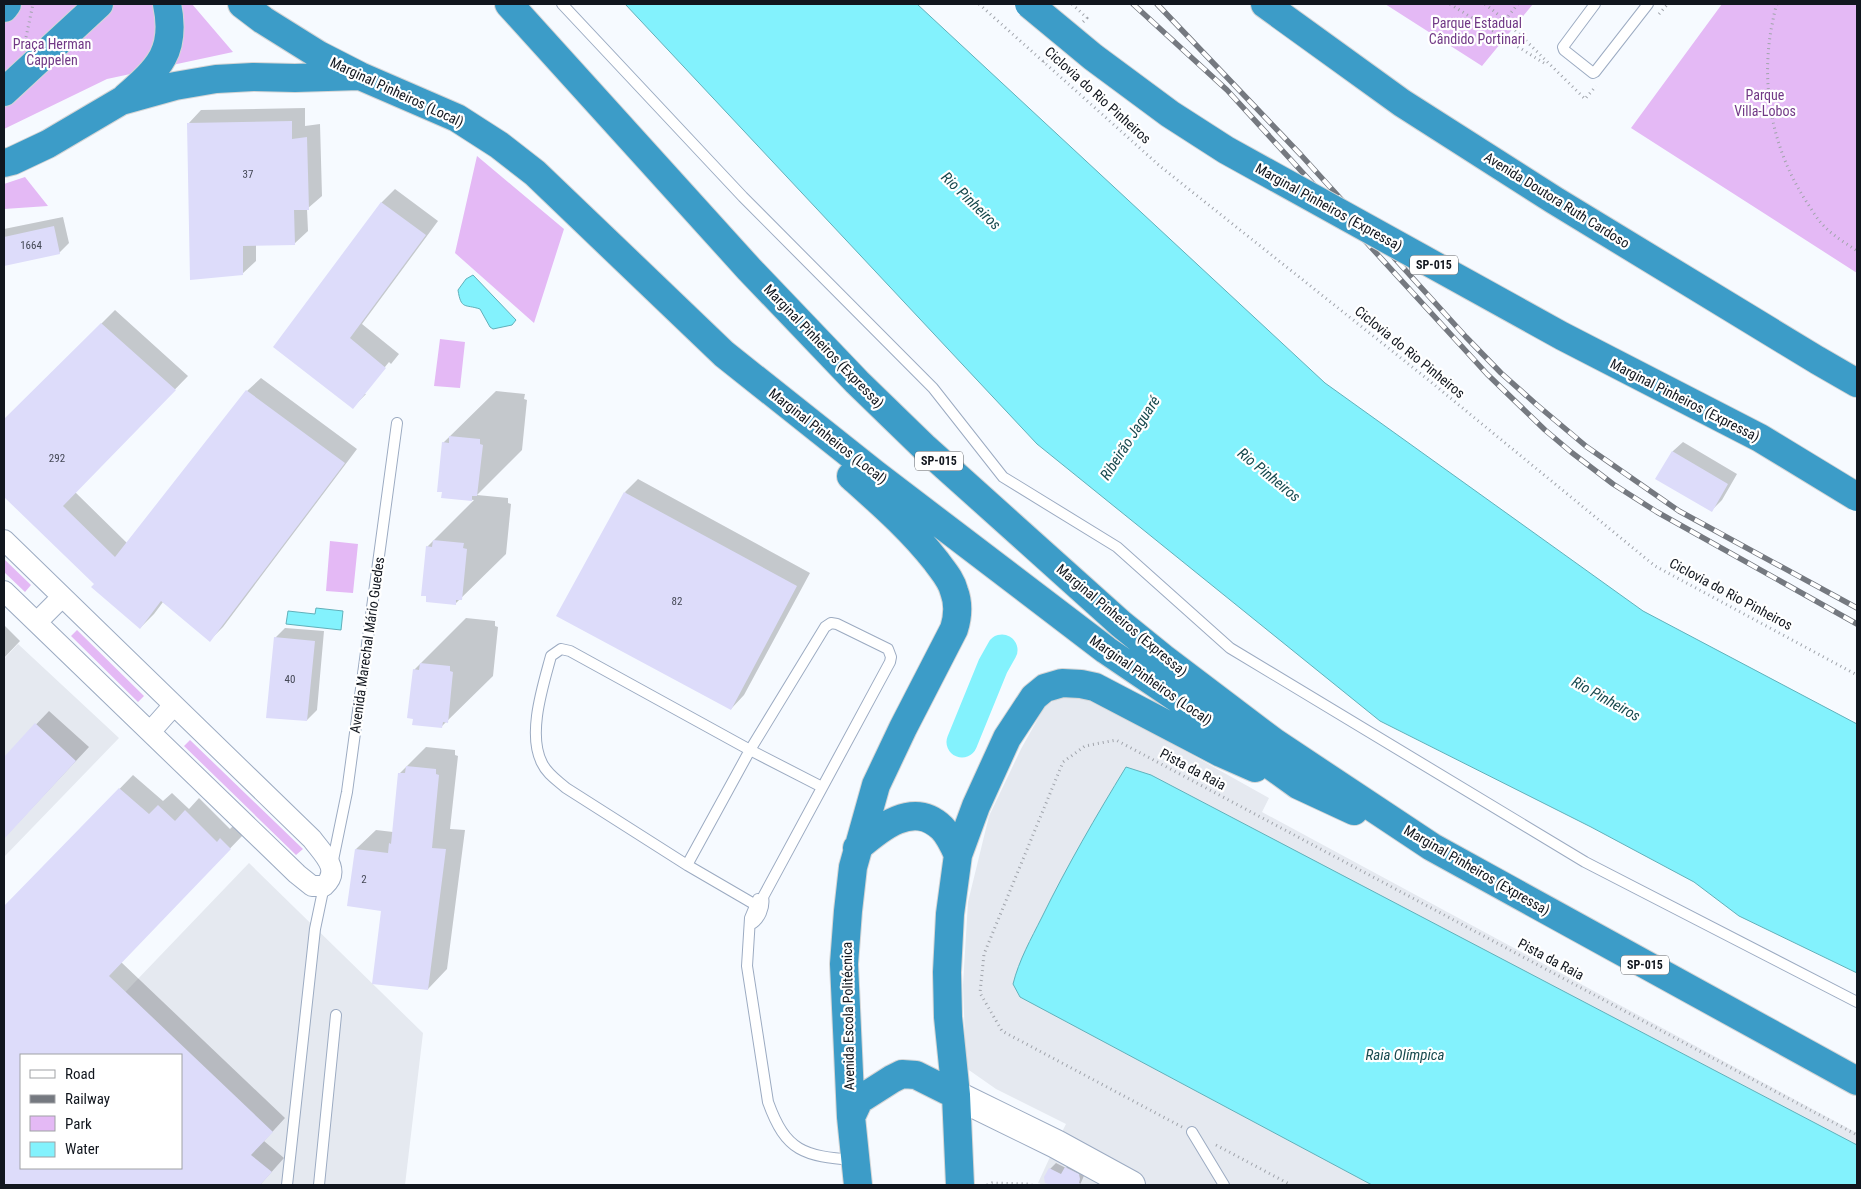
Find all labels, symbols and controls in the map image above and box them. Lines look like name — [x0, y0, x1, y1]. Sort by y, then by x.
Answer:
park label: Parque Estadual Cândido Portinari — [1429, 15, 1525, 47]
park label: Praça Herman Cappelen — [13, 36, 91, 68]
street label: Ciclovia do Rio Pinheiros — [1042, 43, 1154, 147]
street label: Marginal Pinheiros (Local) — [327, 54, 466, 131]
park label: Parque Villa-Lobos — [1734, 87, 1796, 119]
street label: Avenida Doutora Ruth Cardoso — [1481, 149, 1633, 251]
street label: Marginal Pinheiros (Expressa) — [1252, 160, 1405, 255]
house number: 37 — [243, 168, 253, 181]
water label: Rio Pinheiros — [938, 168, 1005, 234]
house number: 1664 — [20, 239, 42, 252]
road number: SP-015 — [1410, 256, 1458, 274]
street label: Marginal Pinheiros (Expressa) — [760, 281, 887, 412]
street label: Ciclovia do Rio Pinheiros — [1352, 303, 1468, 401]
street label: Marginal Pinheiros (Expressa) — [1607, 355, 1762, 446]
street label: Marginal Pinheiros (Local) — [765, 385, 890, 488]
water label: Ribeirão Jaguaré — [1096, 392, 1164, 483]
water label: Rio Pinheiros — [1234, 444, 1304, 506]
house number: 292 — [49, 452, 65, 465]
road number: SP-015 — [915, 452, 963, 471]
street label: Ciclovia do Rio Pinheiros — [1667, 555, 1795, 633]
street label: Avenida Marechal Mário Guedes — [347, 556, 387, 734]
street label: Marginal Pinheiros (Expressa) — [1053, 561, 1191, 680]
house number: 82 — [672, 595, 682, 608]
street label: Marginal Pinheiros (Local) — [1086, 632, 1215, 729]
house number: 40 — [285, 673, 295, 686]
water label: Rio Pinheiros — [1569, 673, 1644, 725]
street label: Pista da Raia — [1157, 745, 1229, 793]
street label: Marginal Pinheiros (Expressa) — [1401, 822, 1553, 919]
house number: 2 — [361, 873, 367, 886]
street label: Pista da Raia — [1515, 935, 1587, 983]
street label: Avenida Escola Politécnica — [839, 942, 857, 1090]
road number: SP-015 — [1621, 956, 1669, 974]
water label: Raia Olímpica — [1365, 1046, 1445, 1064]
legend — [20, 1054, 182, 1169]
text: Road — [65, 1065, 95, 1083]
text: Railway — [65, 1090, 110, 1108]
text: Park — [65, 1115, 92, 1133]
text: Water — [65, 1140, 100, 1158]

